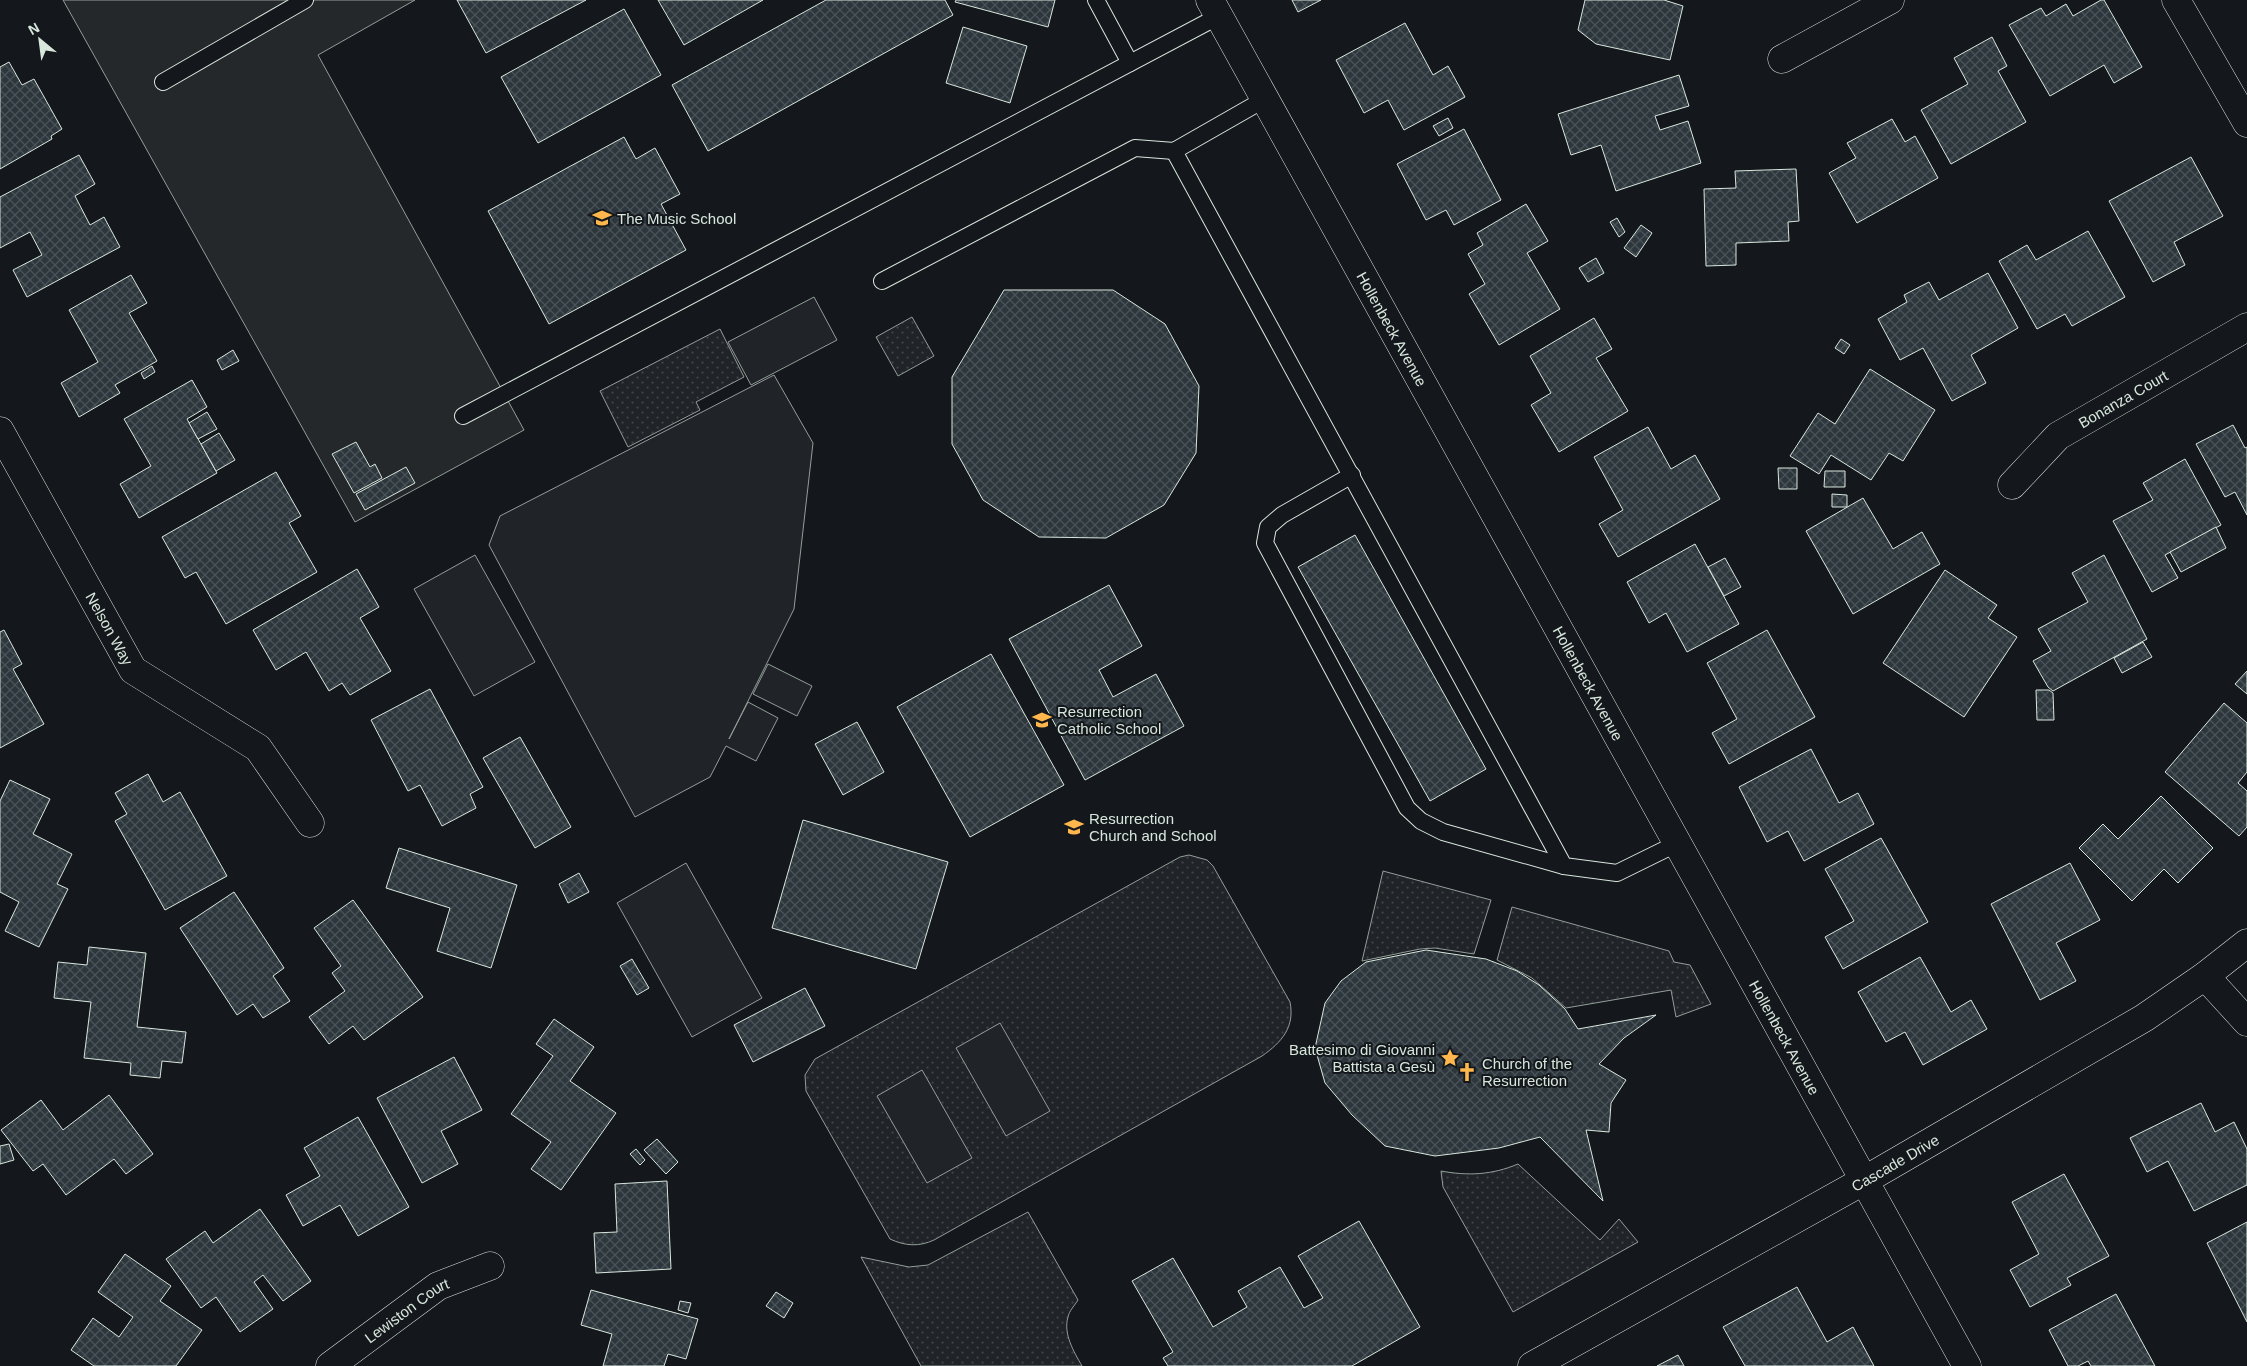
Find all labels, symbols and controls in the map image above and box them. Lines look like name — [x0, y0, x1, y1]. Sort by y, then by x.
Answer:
north arrow — [15, 15, 65, 65]
text: N — [25, 19, 42, 38]
school or university icon: The Music School — [591, 207, 613, 229]
place label: The Music School — [617, 210, 736, 227]
street label: Hollenbeck Avenue — [1354, 269, 1431, 389]
street label: Bonanza Court — [2075, 366, 2171, 431]
street label: Nelson Way — [83, 589, 137, 668]
street label: Hollenbeck Avenue — [1550, 623, 1627, 743]
place label: Resurrection Catholic School — [1057, 703, 1161, 737]
school or university icon: Resurrection Catholic School — [1031, 709, 1053, 731]
place label: Resurrection Church and School — [1089, 810, 1217, 844]
school or university icon: Resurrection Church and School — [1063, 816, 1085, 838]
street label: Hollenbeck Avenue — [1746, 977, 1823, 1098]
place label: Battesimo di Giovanni Battista a Gesù — [1289, 1041, 1435, 1075]
place icon: Battesimo di Giovanni Battista a Gesù — [1439, 1047, 1461, 1069]
place label: Church of the Resurrection — [1482, 1055, 1572, 1089]
church icon: Church of the Resurrection — [1456, 1061, 1478, 1083]
street label: Cascade Drive — [1848, 1131, 1942, 1195]
street label: Lewiston Court — [361, 1274, 452, 1346]

